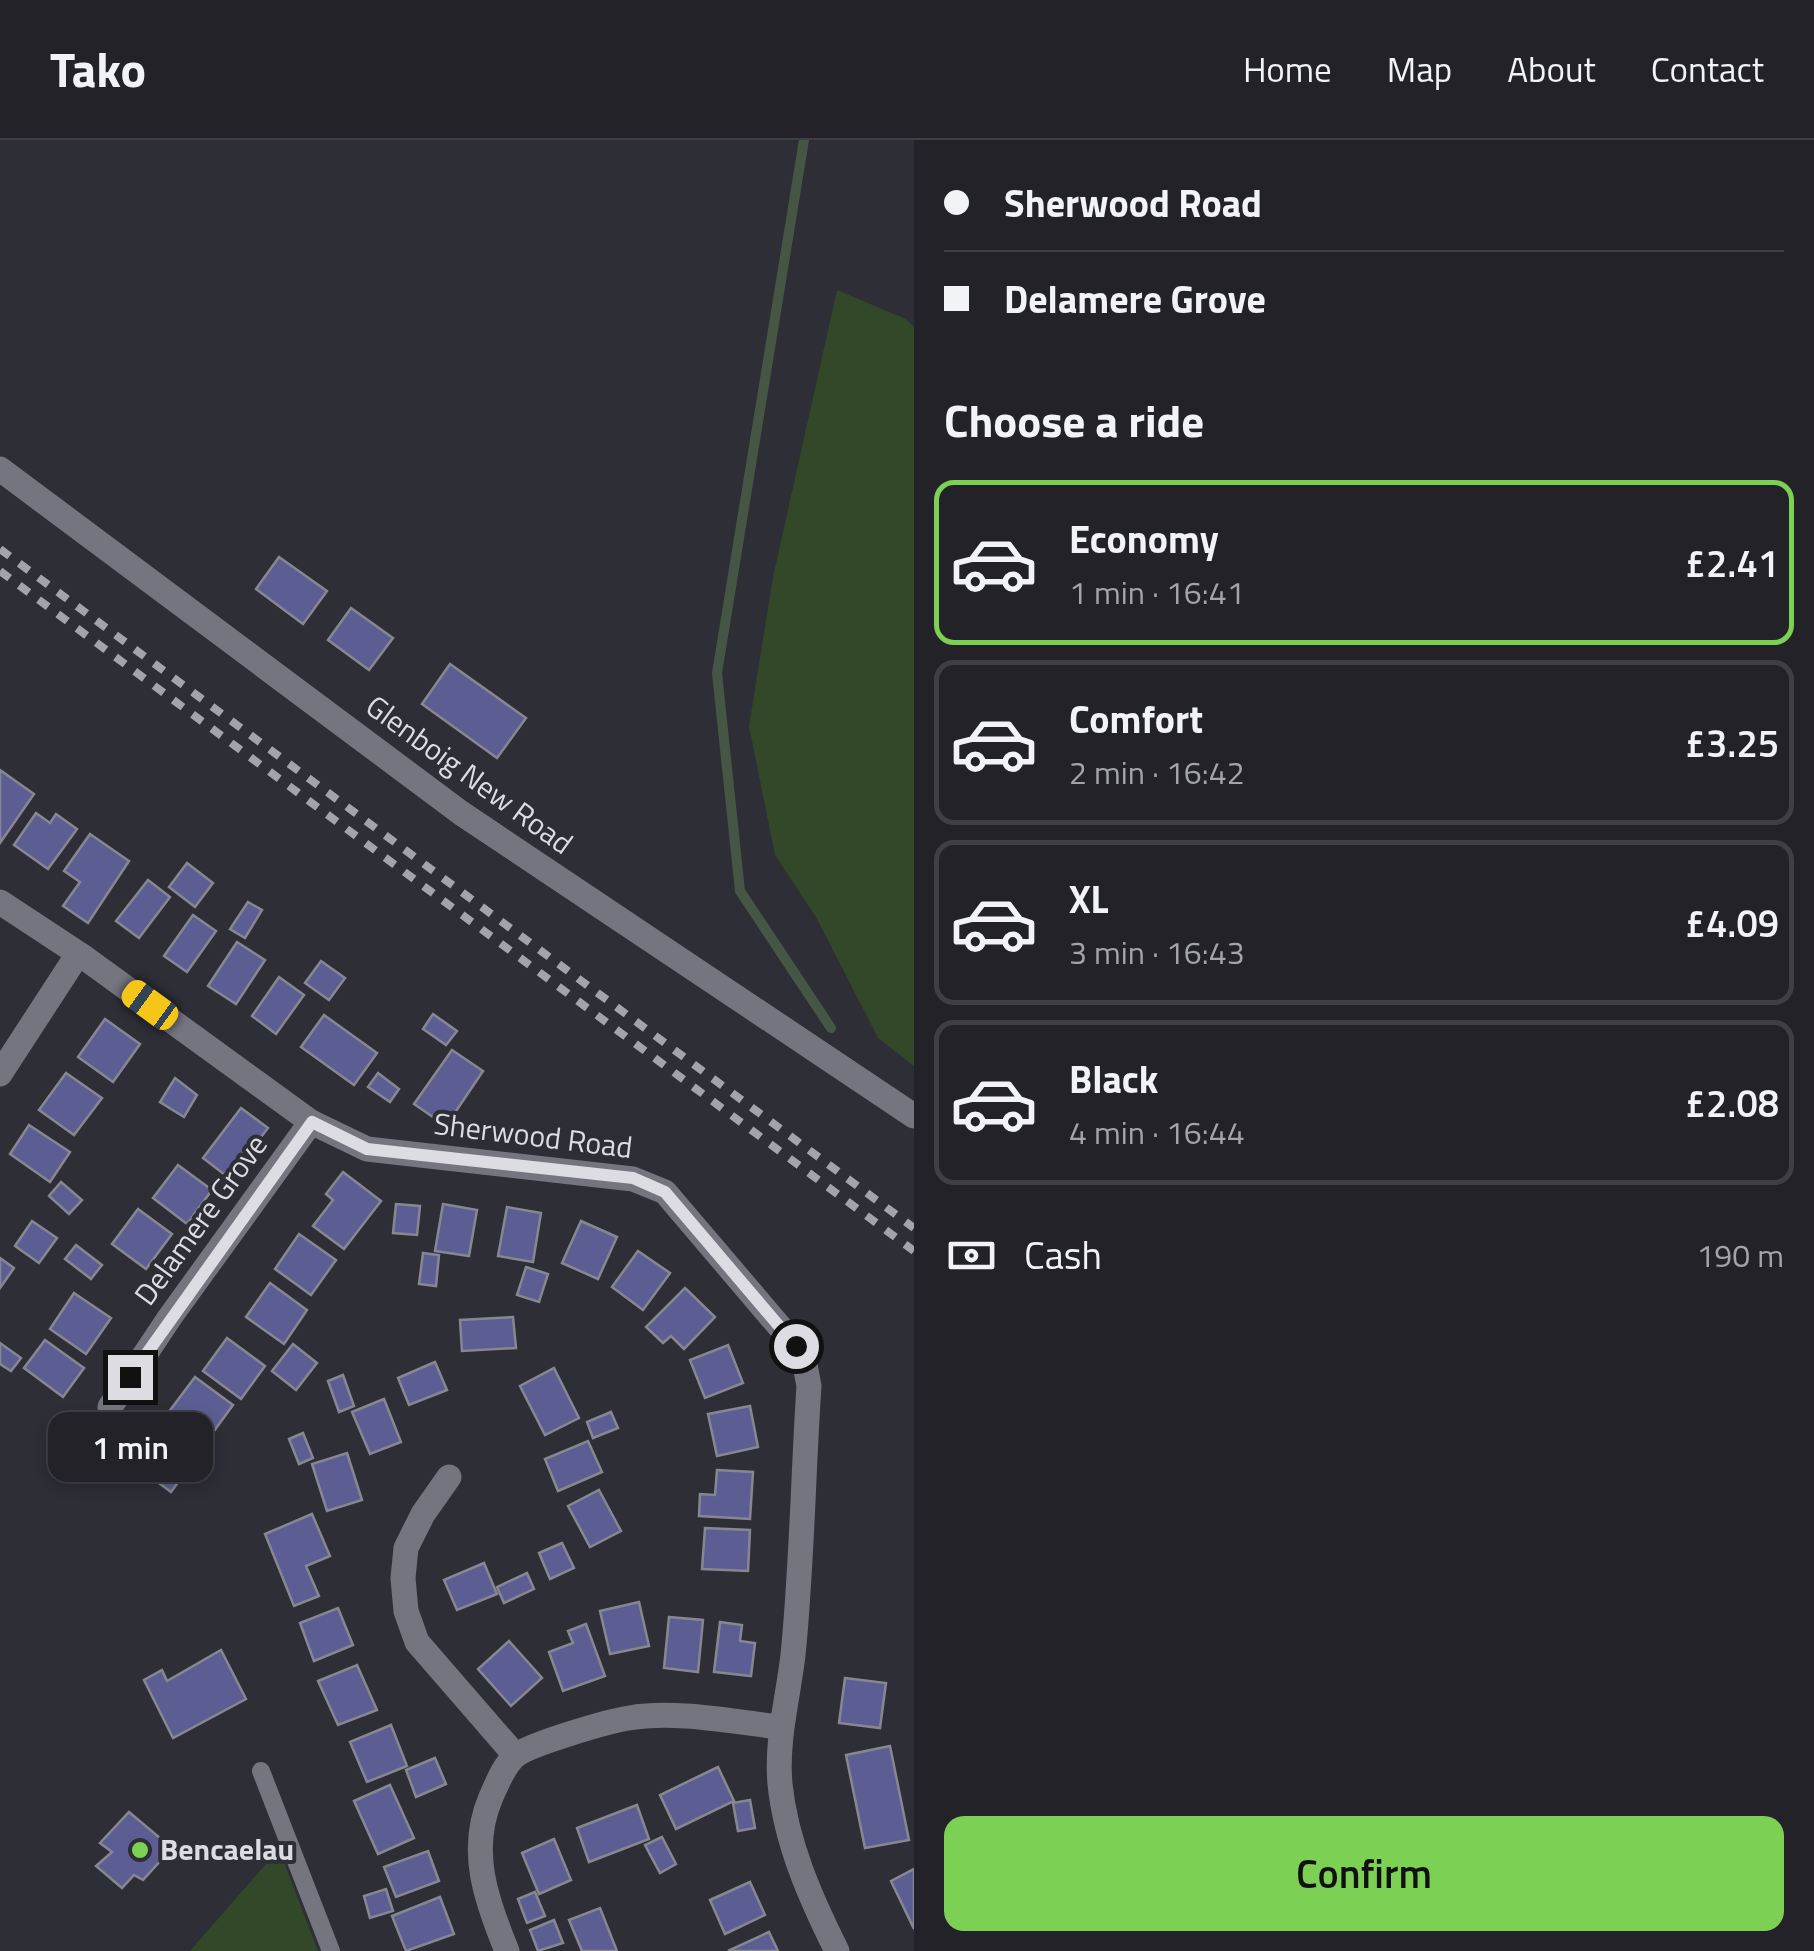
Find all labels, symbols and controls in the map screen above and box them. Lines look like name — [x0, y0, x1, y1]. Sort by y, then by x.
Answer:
text: Tako — [50, 33, 146, 106]
text: Home — [1243, 42, 1332, 96]
text: Map — [1387, 42, 1452, 96]
text: About — [1507, 42, 1596, 96]
text: Contact — [1651, 42, 1764, 96]
text: Sherwood Road — [1004, 174, 1262, 232]
text: Delamere Grove — [1004, 270, 1266, 328]
text: Choose a ride — [944, 386, 1204, 454]
text: Economy — [1069, 510, 1219, 568]
icon: car — [949, 518, 1039, 608]
text: £2.41 — [1685, 534, 1779, 592]
text: 1 min · 16:41 — [1069, 568, 1245, 616]
street label: Glenboig New Road — [356, 683, 583, 865]
text: Comfort — [1069, 690, 1203, 748]
icon: car — [949, 698, 1039, 788]
text: £3.25 — [1685, 714, 1779, 772]
text: 2 min · 16:42 — [1069, 748, 1245, 796]
text: XL — [1069, 870, 1109, 928]
icon: car — [949, 878, 1039, 968]
text: £4.09 — [1685, 894, 1779, 952]
text: 3 min · 16:43 — [1069, 928, 1245, 976]
car — [117, 975, 183, 1035]
text: Black — [1069, 1050, 1158, 1108]
icon: car — [949, 1058, 1039, 1148]
text: £2.08 — [1685, 1074, 1779, 1132]
street label: Sherwood Road — [431, 1100, 635, 1170]
text: 4 min · 16:44 — [1069, 1108, 1245, 1156]
street label: Delamere Grove — [122, 1124, 278, 1315]
text: Cash — [1024, 1226, 1102, 1284]
icon: cash — [944, 1228, 999, 1283]
text: 190 m — [1696, 1231, 1784, 1279]
route start — [774, 1324, 819, 1369]
route end — [108, 1355, 153, 1400]
callout: 1 min — [48, 1412, 212, 1482]
text: 1 min — [92, 1423, 169, 1471]
button: Confirm — [944, 1816, 1784, 1931]
place label: Bencaelau — [160, 1826, 294, 1872]
marker: Bencaelau — [129, 1839, 151, 1861]

